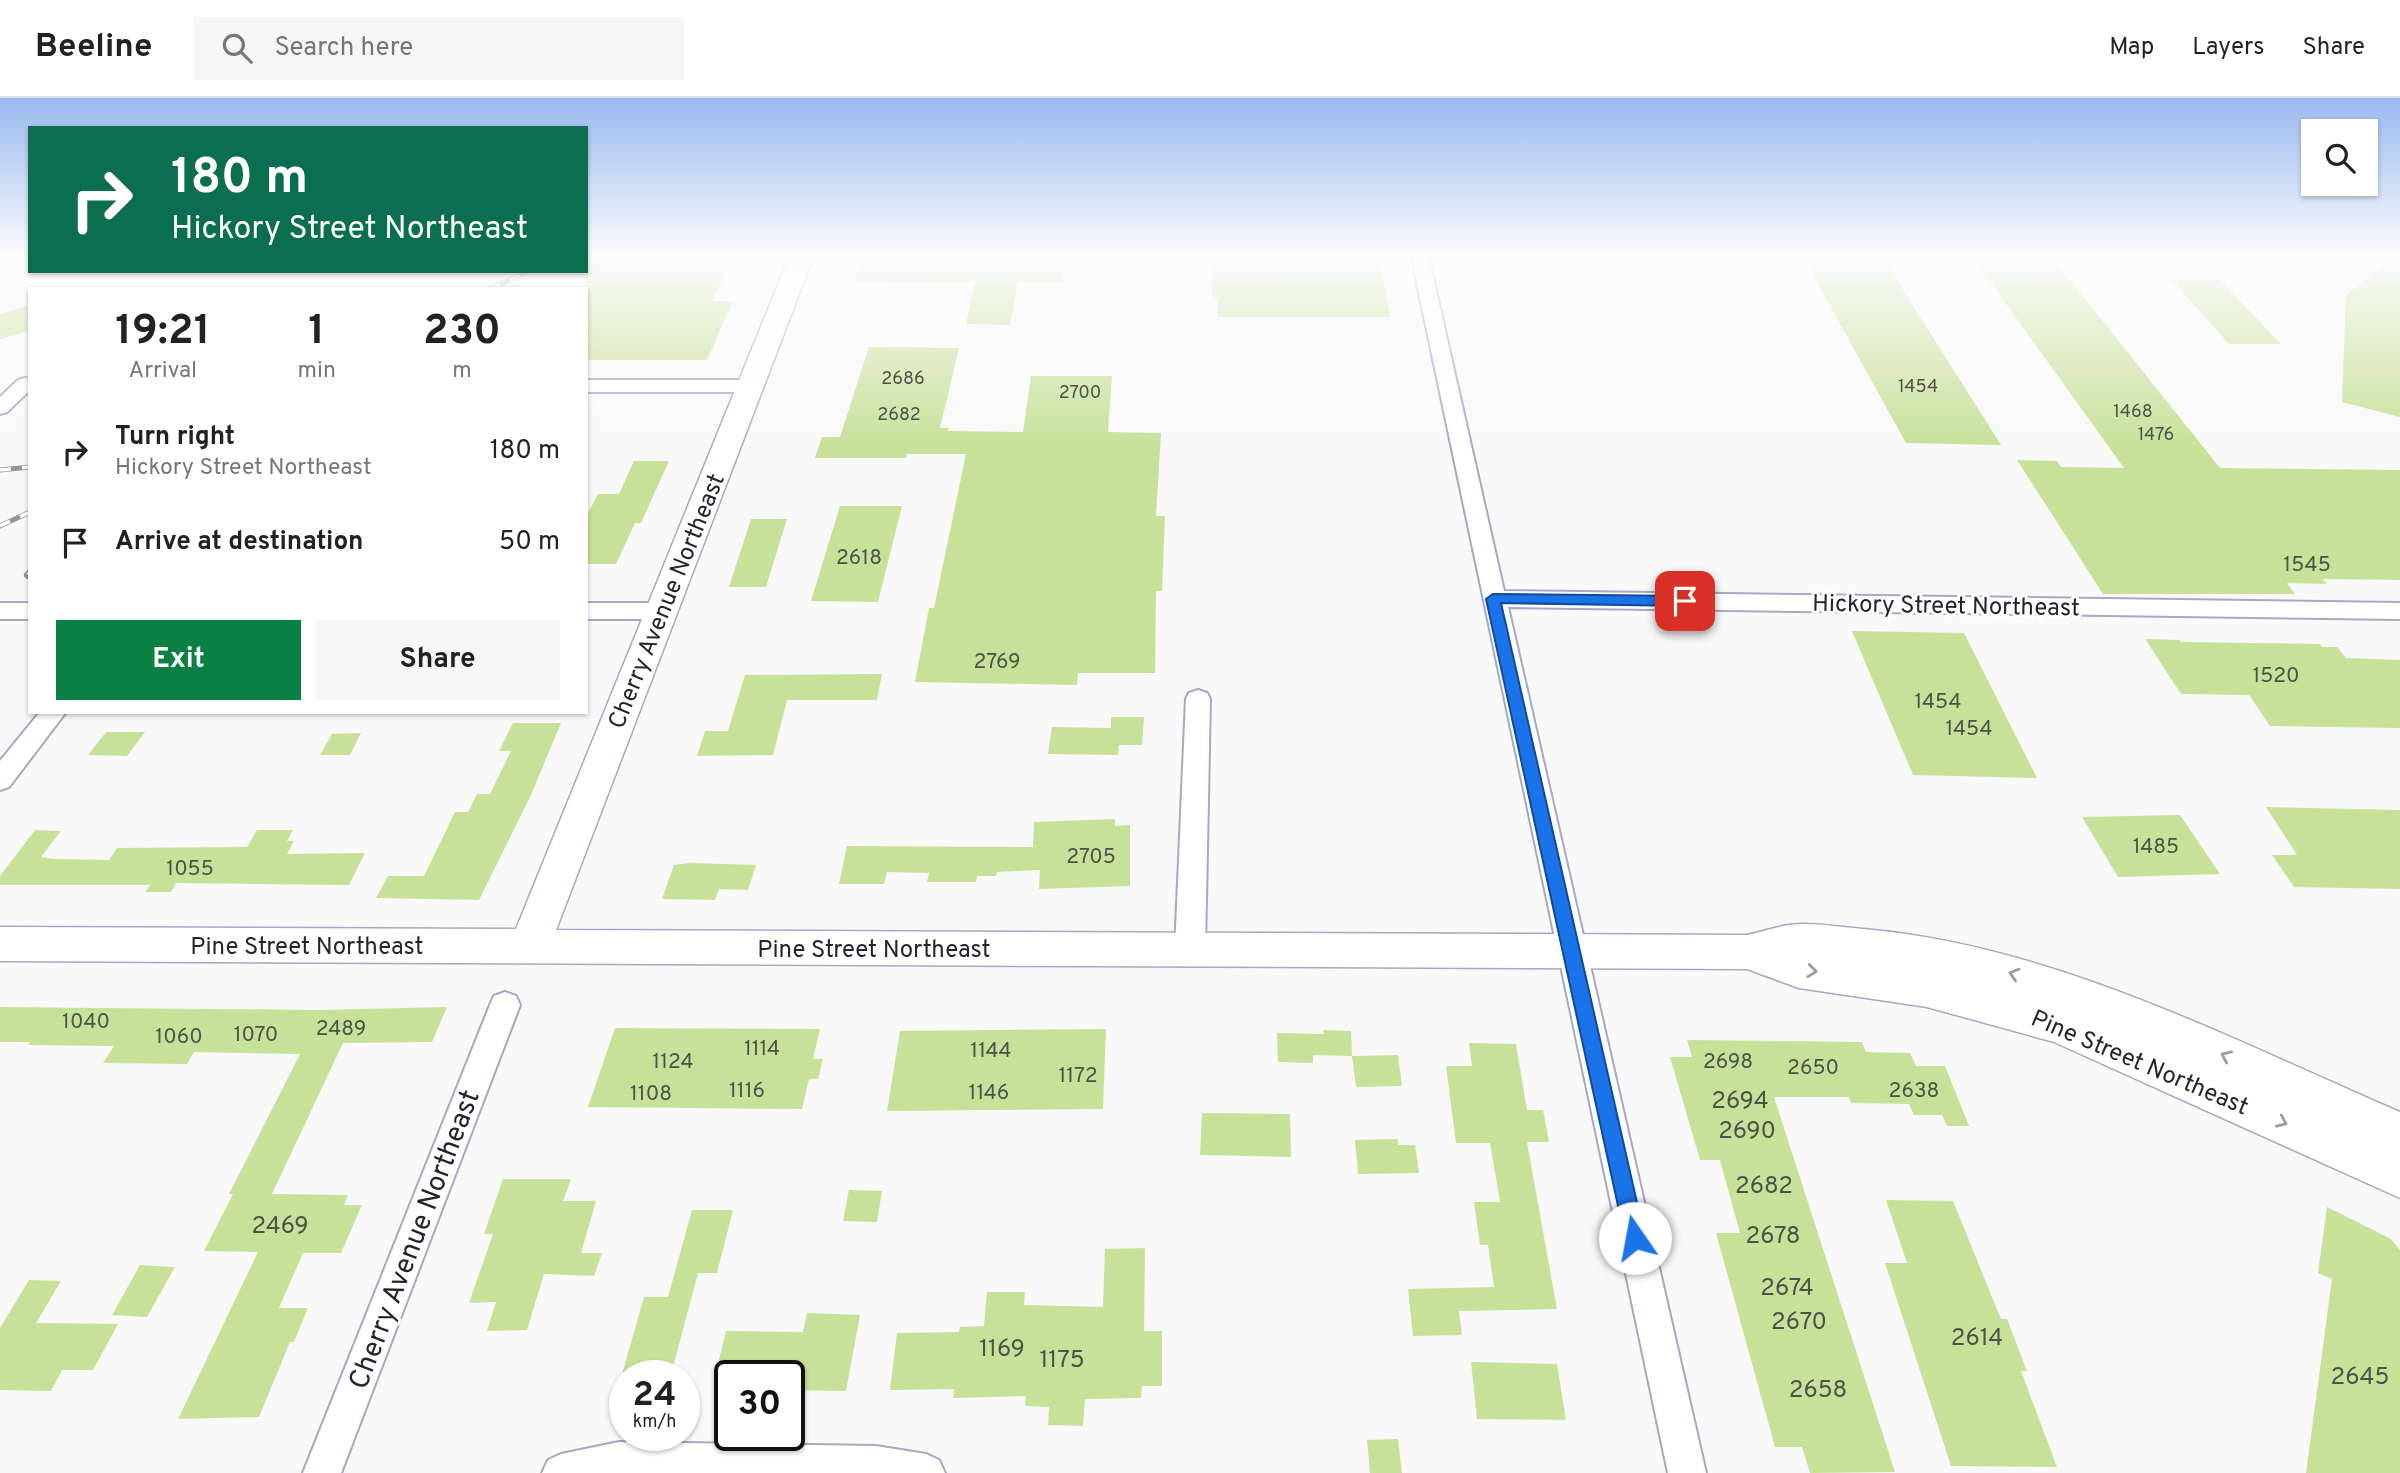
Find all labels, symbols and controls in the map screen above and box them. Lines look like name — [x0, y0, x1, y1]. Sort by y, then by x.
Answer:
search box — [194, 17, 684, 80]
text: Beeline — [35, 27, 152, 69]
icon: search — [218, 29, 256, 67]
text: Search here — [274, 32, 413, 65]
text: Map — [2109, 33, 2154, 63]
text: Layers — [2192, 33, 2264, 63]
text: Share — [2302, 33, 2365, 63]
map controls — [2301, 119, 2378, 196]
button: search — [2301, 119, 2378, 196]
text: 180 m — [171, 149, 308, 211]
icon: right — [56, 154, 147, 245]
text: Hickory Street Northeast — [171, 210, 528, 250]
text: 19:21 — [115, 306, 210, 359]
text: 1 — [308, 306, 325, 359]
text: 230 — [423, 306, 501, 359]
text: Arrival — [129, 357, 197, 386]
text: min — [298, 357, 336, 386]
text: m — [452, 357, 472, 386]
house number: 2686 — [881, 368, 925, 391]
house number: 1454 — [1898, 376, 1938, 399]
house number: 2700 — [1059, 382, 1101, 405]
house number: 1468 — [2113, 401, 2153, 424]
house number: 2682 — [877, 404, 921, 427]
text: Turn right — [115, 421, 235, 454]
house number: 1476 — [2138, 424, 2174, 447]
icon: right — [56, 433, 94, 471]
text: 180 m — [490, 435, 560, 468]
text: Hickory Street Northeast — [115, 454, 372, 483]
street label: Cherry Avenue Northeast — [603, 470, 733, 734]
icon: arrive — [56, 524, 94, 562]
text: Arrive at destination — [115, 526, 363, 559]
text: 50 m — [499, 526, 560, 559]
house number: 2618 — [836, 545, 882, 572]
house number: 1545 — [2283, 552, 2331, 579]
pin — [1655, 571, 1715, 631]
icon: arrive — [1666, 582, 1704, 620]
street label: Hickory Street Northeast — [1812, 590, 2080, 624]
button: Exit — [56, 620, 301, 700]
button: Share — [315, 620, 560, 700]
house number: 2769 — [974, 649, 1020, 676]
house number: 1520 — [2252, 663, 2300, 690]
house number: 1454 — [1915, 689, 1961, 716]
house number: 1454 — [1946, 716, 1992, 743]
house number: 1485 — [2133, 834, 2179, 861]
house number: 2705 — [1066, 844, 1116, 871]
house number: 1055 — [166, 856, 214, 883]
street label: Pine Street Northeast — [190, 933, 424, 963]
street label: Pine Street Northeast — [757, 936, 991, 966]
one-way arrow — [1806, 964, 1818, 979]
one-way arrow — [2008, 968, 2020, 983]
street label: Pine Street Northeast — [2026, 1004, 2252, 1123]
house number: 1040 — [62, 1009, 110, 1036]
house number: 2489 — [316, 1016, 366, 1043]
house number: 1070 — [234, 1022, 278, 1049]
house number: 1060 — [155, 1024, 203, 1051]
house number: 1114 — [744, 1036, 780, 1063]
house number: 1144 — [970, 1038, 1012, 1065]
house number: 1124 — [652, 1049, 694, 1076]
house number: 2698 — [1703, 1049, 1753, 1076]
one-way arrow — [2220, 1051, 2232, 1065]
house number: 2650 — [1787, 1055, 1839, 1082]
house number: 1172 — [1058, 1063, 1098, 1090]
house number: 1116 — [729, 1078, 765, 1105]
house number: 2638 — [1889, 1078, 1939, 1105]
house number: 1146 — [969, 1080, 1009, 1107]
house number: 1108 — [630, 1081, 672, 1108]
street label: Cherry Avenue Northeast — [342, 1085, 490, 1395]
house number: 2694 — [1711, 1087, 1769, 1117]
one-way arrow — [2275, 1114, 2288, 1128]
house number: 2690 — [1718, 1117, 1776, 1147]
house number: 2682 — [1735, 1172, 1793, 1202]
position arrow — [1598, 1201, 1672, 1275]
house number: 2469 — [251, 1212, 309, 1242]
house number: 2678 — [1745, 1222, 1801, 1252]
house number: 2674 — [1760, 1274, 1814, 1304]
house number: 2670 — [1771, 1308, 1827, 1338]
house number: 2614 — [1951, 1324, 2003, 1354]
house number: 1169 — [979, 1335, 1025, 1365]
house number: 1175 — [1039, 1346, 1085, 1376]
speed limit sign: 30 — [714, 1360, 805, 1451]
house number: 2645 — [2331, 1363, 2389, 1393]
text: 24 — [633, 1374, 676, 1418]
house number: 2658 — [1789, 1376, 1847, 1406]
text: km/h — [633, 1411, 676, 1434]

